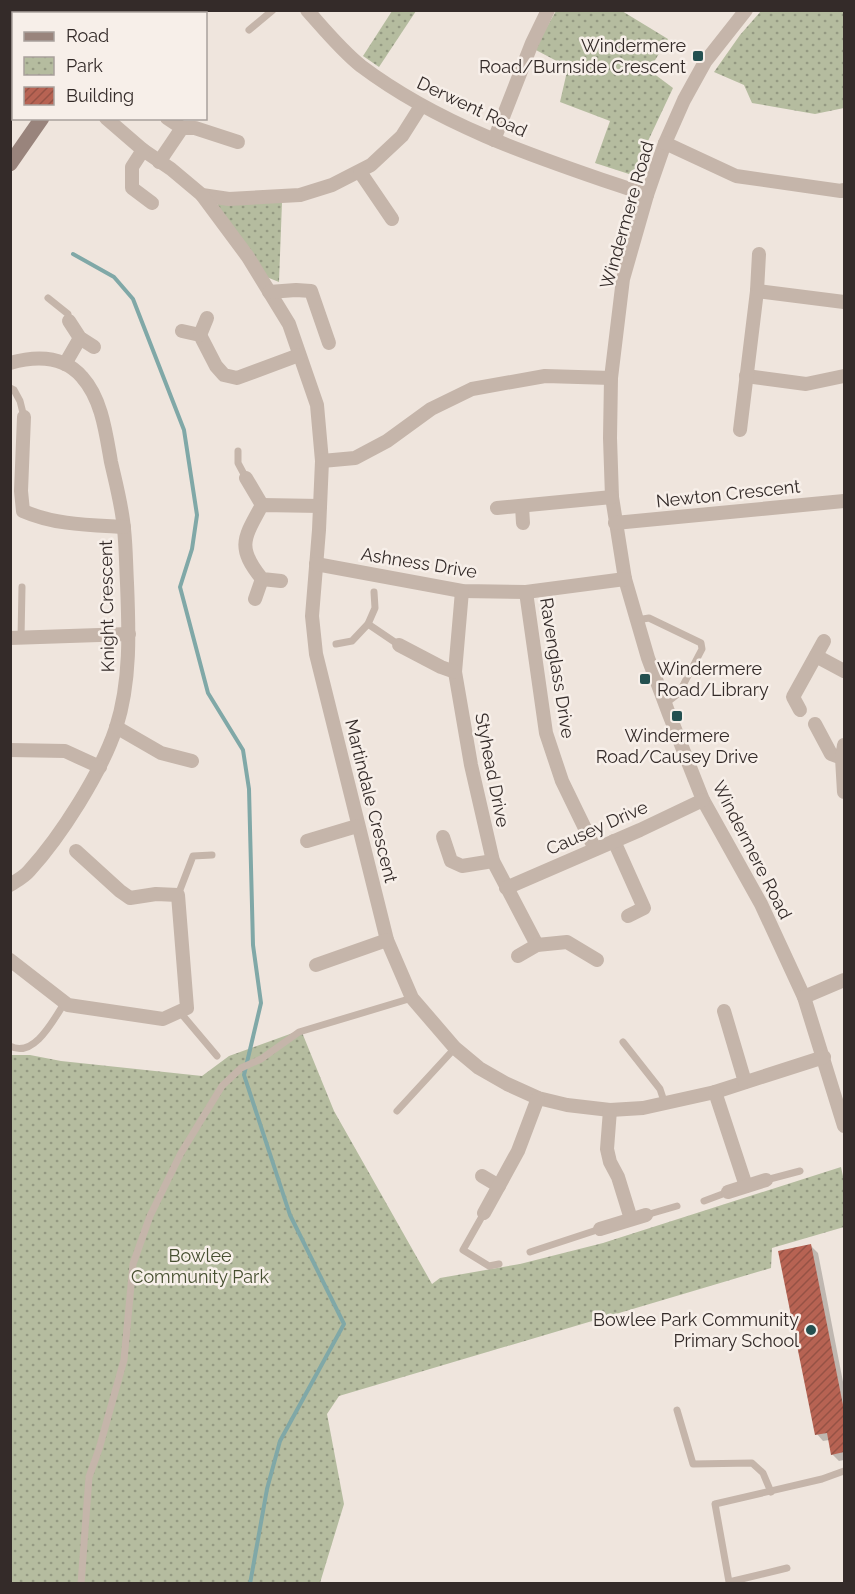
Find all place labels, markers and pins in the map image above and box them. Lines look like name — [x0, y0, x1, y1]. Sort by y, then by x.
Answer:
place label: Windermere Road/Burnside Crescent — [479, 35, 686, 77]
marker: Windermere Road/Burnside Crescent — [691, 49, 705, 63]
place label: Windermere Road/Library — [657, 658, 769, 700]
marker: Windermere Road/Library — [638, 672, 652, 686]
marker: Windermere Road/Causey Drive — [670, 709, 684, 723]
place label: Windermere Road/Causey Drive — [596, 725, 759, 767]
place label: Bowlee Park Community Primary School — [593, 1309, 799, 1351]
marker: Bowlee Park Community Primary School — [804, 1323, 818, 1337]

